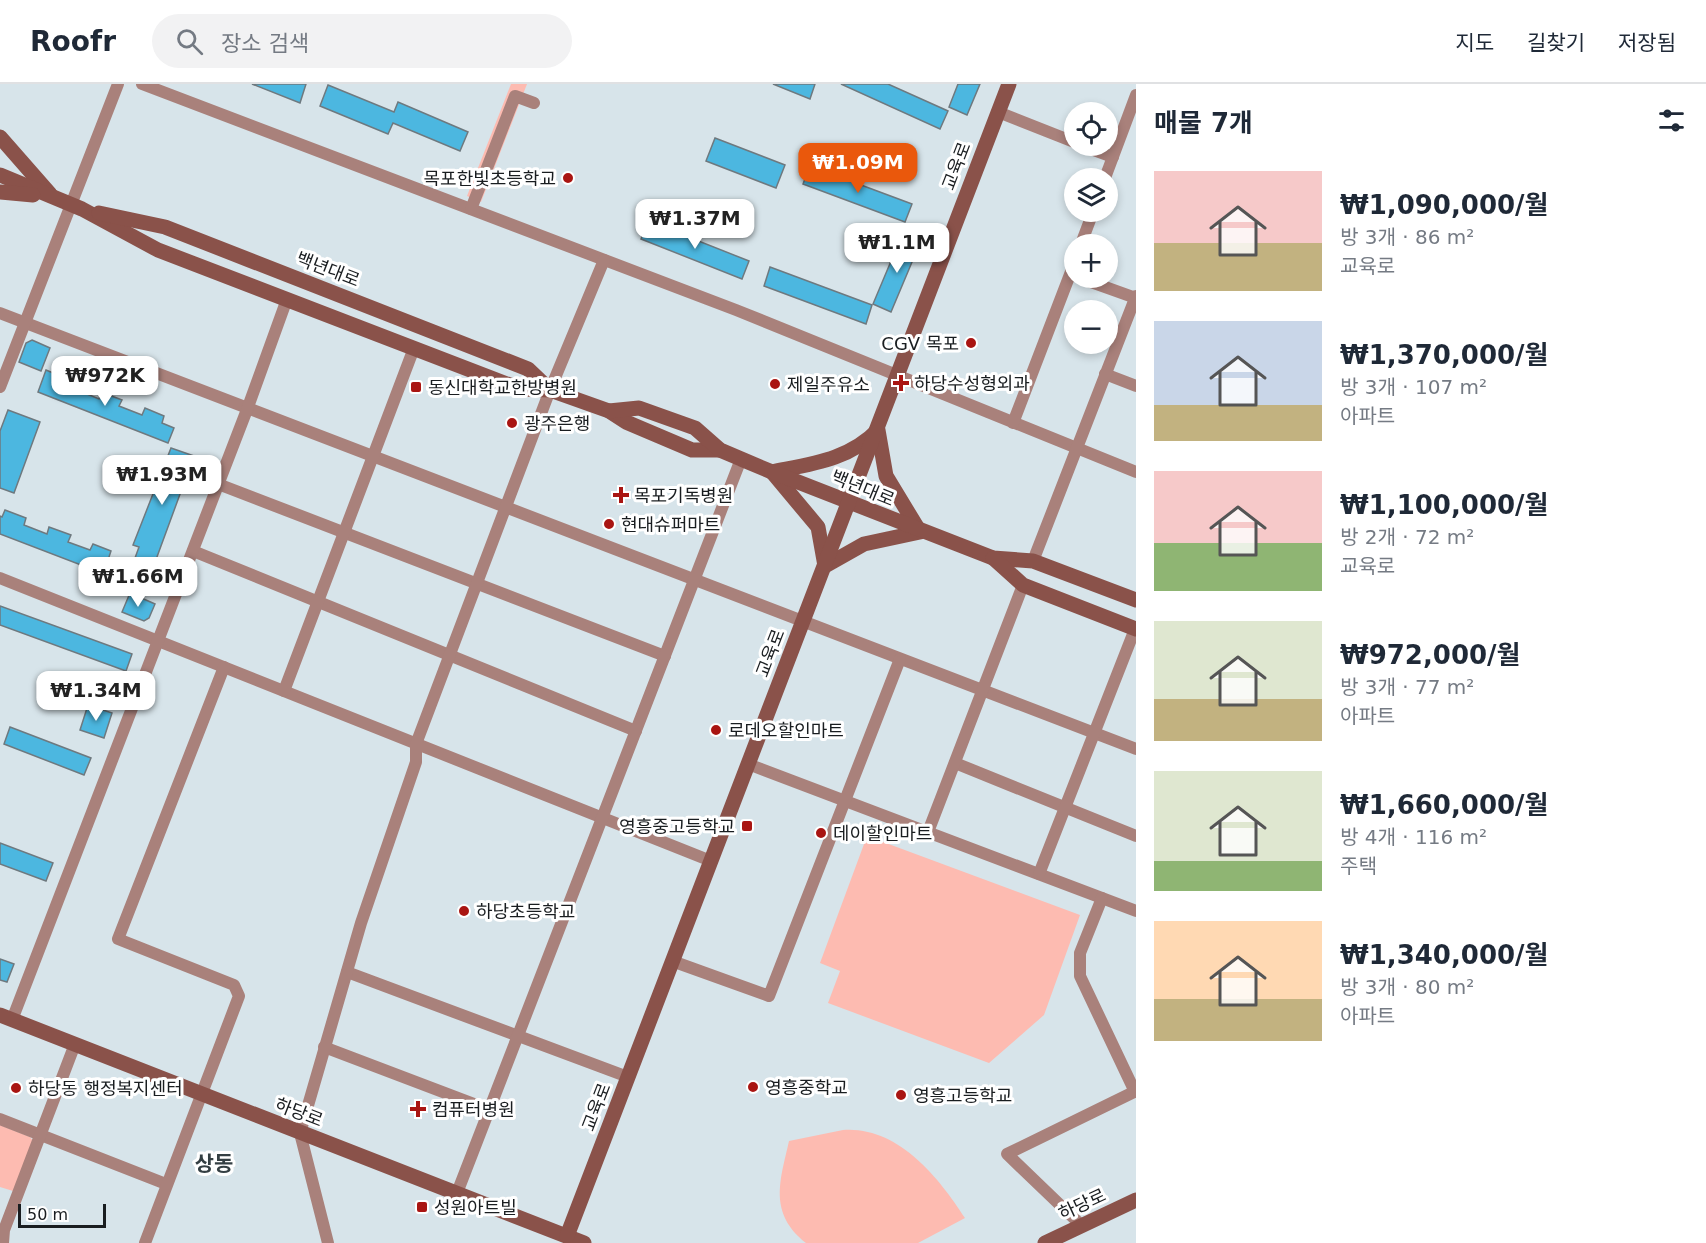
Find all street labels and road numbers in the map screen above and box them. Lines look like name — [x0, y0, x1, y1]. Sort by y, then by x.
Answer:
street label: 교육로 — [937, 139, 975, 193]
street label: 백년대로 — [293, 247, 363, 291]
street label: 백년대로 — [828, 466, 898, 510]
street label: 교육로 — [751, 626, 789, 680]
street label: 교육로 — [577, 1080, 615, 1134]
street label: 하당로 — [272, 1093, 326, 1131]
street label: 하당로 — [1055, 1184, 1109, 1224]

